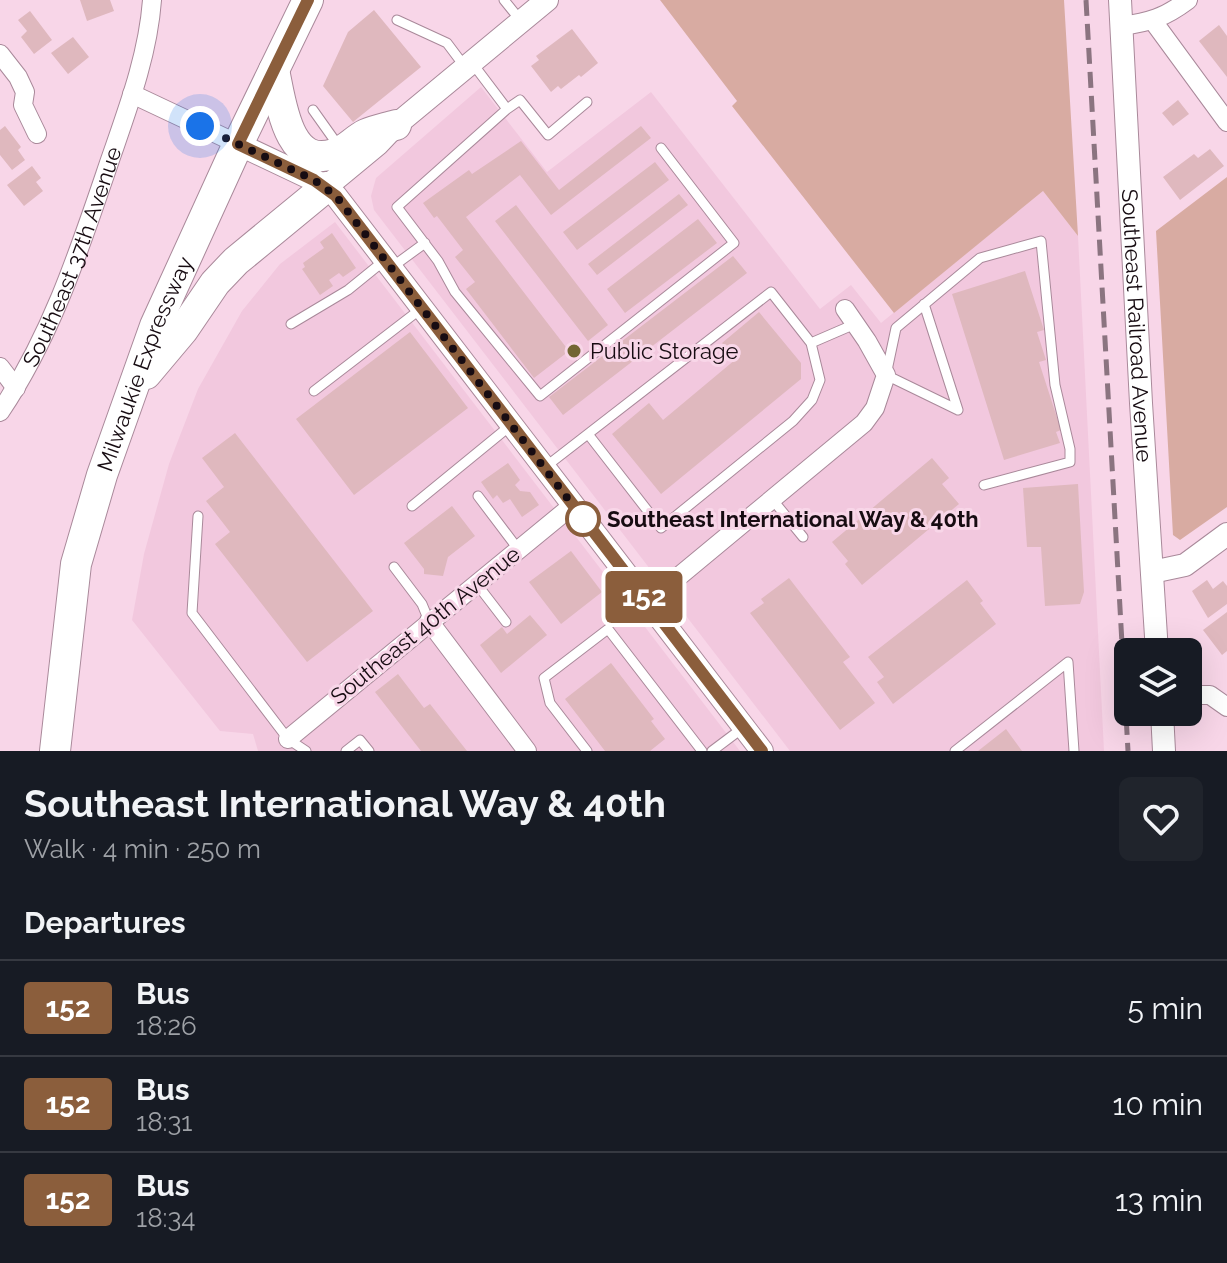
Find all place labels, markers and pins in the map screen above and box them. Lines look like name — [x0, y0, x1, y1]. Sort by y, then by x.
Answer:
place label: Public Storage — [590, 338, 738, 364]
marker: Public Storage — [565, 342, 583, 360]
marker: Southeast International Way & 40th — [566, 502, 600, 536]
place label: Southeast International Way & 40th — [607, 506, 979, 532]

